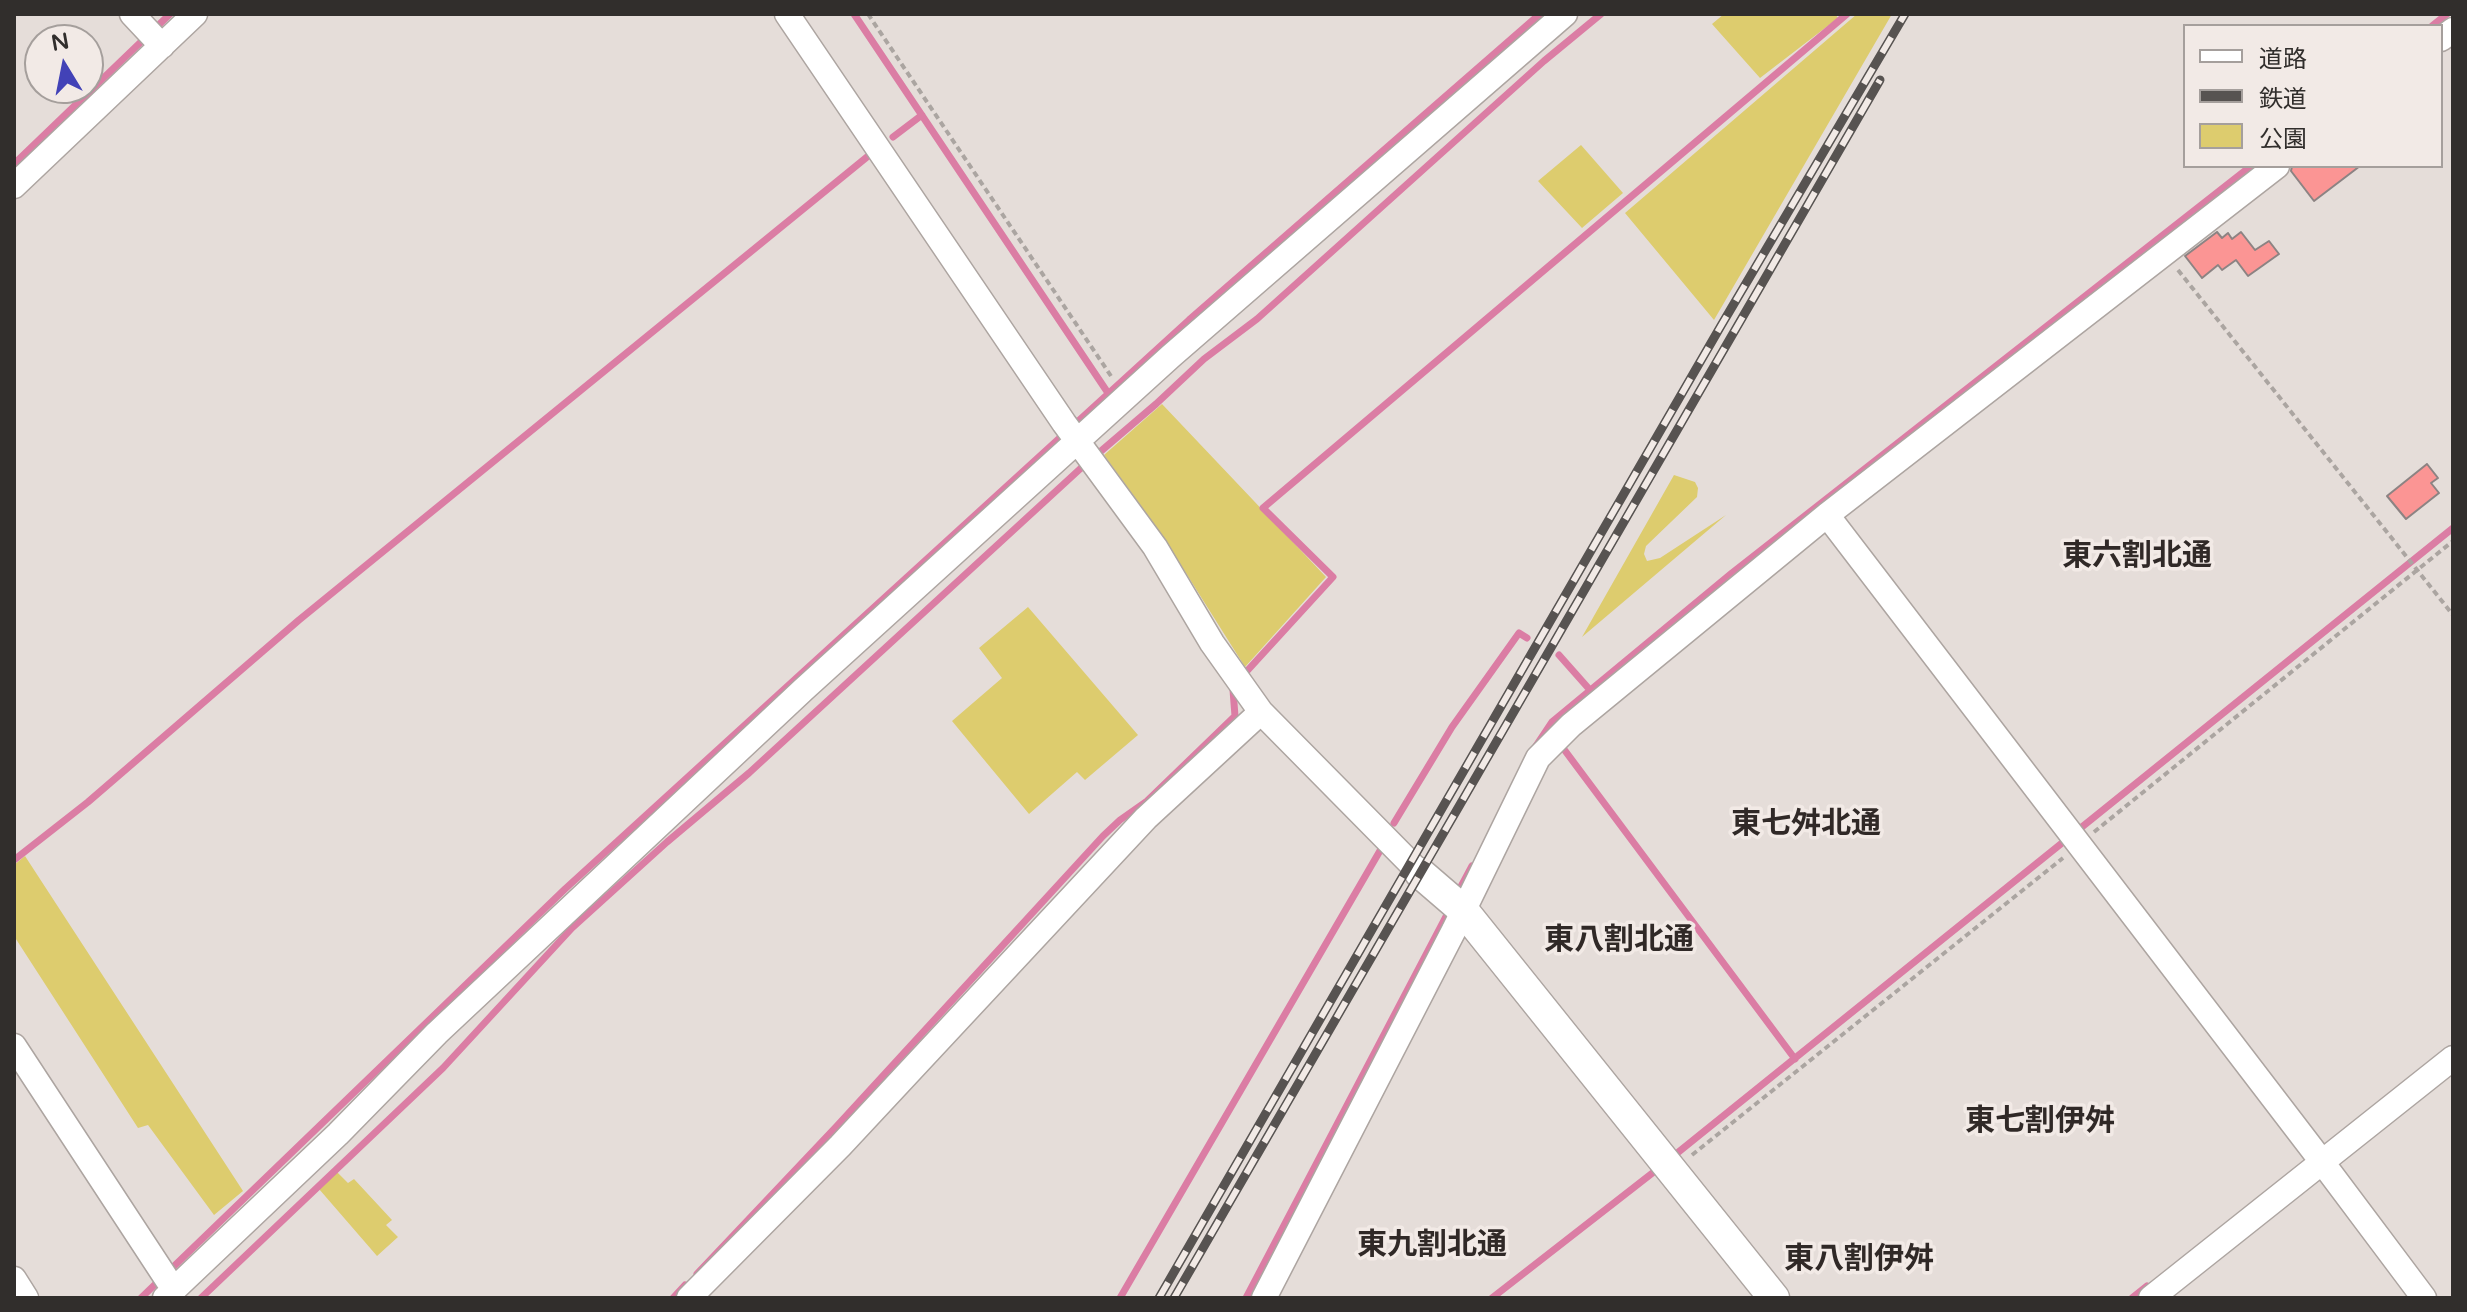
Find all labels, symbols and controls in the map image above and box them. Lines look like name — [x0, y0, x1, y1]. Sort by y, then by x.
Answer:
north arrow — [24, 24, 104, 104]
legend — [2183, 24, 2443, 168]
text: N — [49, 28, 71, 57]
text: 道路 — [2259, 45, 2307, 74]
text: 鉄道 — [2259, 85, 2307, 114]
text: 公園 — [2259, 125, 2307, 154]
district label: 東六割北通 — [2062, 539, 2212, 575]
district label: 東七舛北通 — [1731, 807, 1881, 843]
district label: 東八割北通 — [1544, 923, 1694, 959]
district label: 東七割伊舛 — [1965, 1104, 2115, 1140]
district label: 東九割北通 — [1357, 1228, 1507, 1264]
district label: 東八割伊舛 — [1784, 1242, 1934, 1278]

